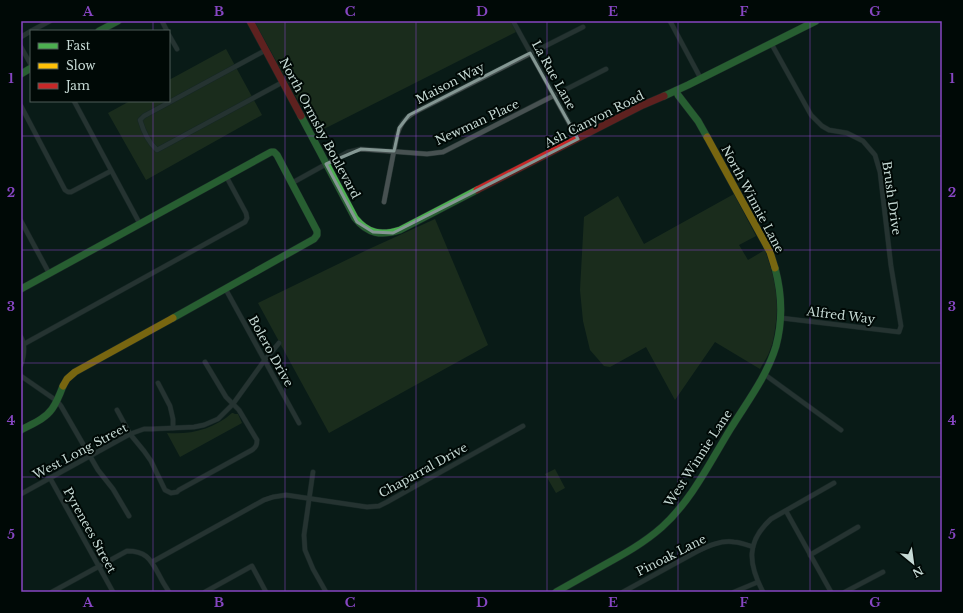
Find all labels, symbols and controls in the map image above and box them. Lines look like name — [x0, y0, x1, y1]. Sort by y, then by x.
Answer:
text: A — [82, 3, 94, 20]
text: B — [214, 3, 224, 20]
text: C — [345, 3, 356, 20]
text: D — [476, 3, 488, 20]
text: E — [608, 3, 618, 20]
text: F — [740, 3, 749, 20]
text: G — [869, 3, 881, 20]
legend — [30, 30, 170, 102]
text: Fast — [66, 38, 91, 53]
street label: La Rue Lane — [529, 38, 579, 112]
street label: North Ormsby Boulevard — [276, 55, 364, 201]
text: Slow — [66, 58, 96, 73]
street label: Maison Way — [413, 59, 487, 107]
text: 1 — [8, 70, 14, 87]
text: 1 — [949, 70, 955, 87]
text: Jam — [64, 78, 90, 93]
street label: Ash Canyon Road — [541, 87, 646, 151]
street label: Newman Place — [433, 96, 521, 148]
street label: North Winnie Lane — [718, 143, 788, 255]
street label: Brush Drive — [879, 160, 905, 236]
text: 2 — [7, 184, 15, 201]
text: 2 — [948, 184, 956, 201]
text: 3 — [7, 298, 15, 315]
text: 3 — [948, 298, 956, 315]
street label: Alfred Way — [805, 303, 876, 327]
street label: Bolero Drive — [245, 313, 297, 389]
street label: West Winnie Lane — [661, 407, 735, 510]
text: 4 — [7, 412, 16, 429]
text: 4 — [948, 412, 957, 429]
street label: West Long Street — [29, 420, 130, 483]
street label: Chaparral Drive — [376, 439, 470, 501]
street label: Pyrenees Street — [60, 485, 120, 576]
text: 5 — [7, 526, 15, 543]
text: 5 — [948, 526, 956, 543]
street label: Pinoak Lane — [634, 531, 708, 579]
north arrow — [893, 543, 933, 583]
text: N — [909, 563, 926, 581]
text: A — [82, 594, 94, 611]
text: B — [214, 594, 224, 611]
text: C — [345, 594, 356, 611]
text: D — [476, 594, 488, 611]
text: E — [608, 594, 618, 611]
text: F — [740, 594, 749, 611]
text: G — [869, 594, 881, 611]

